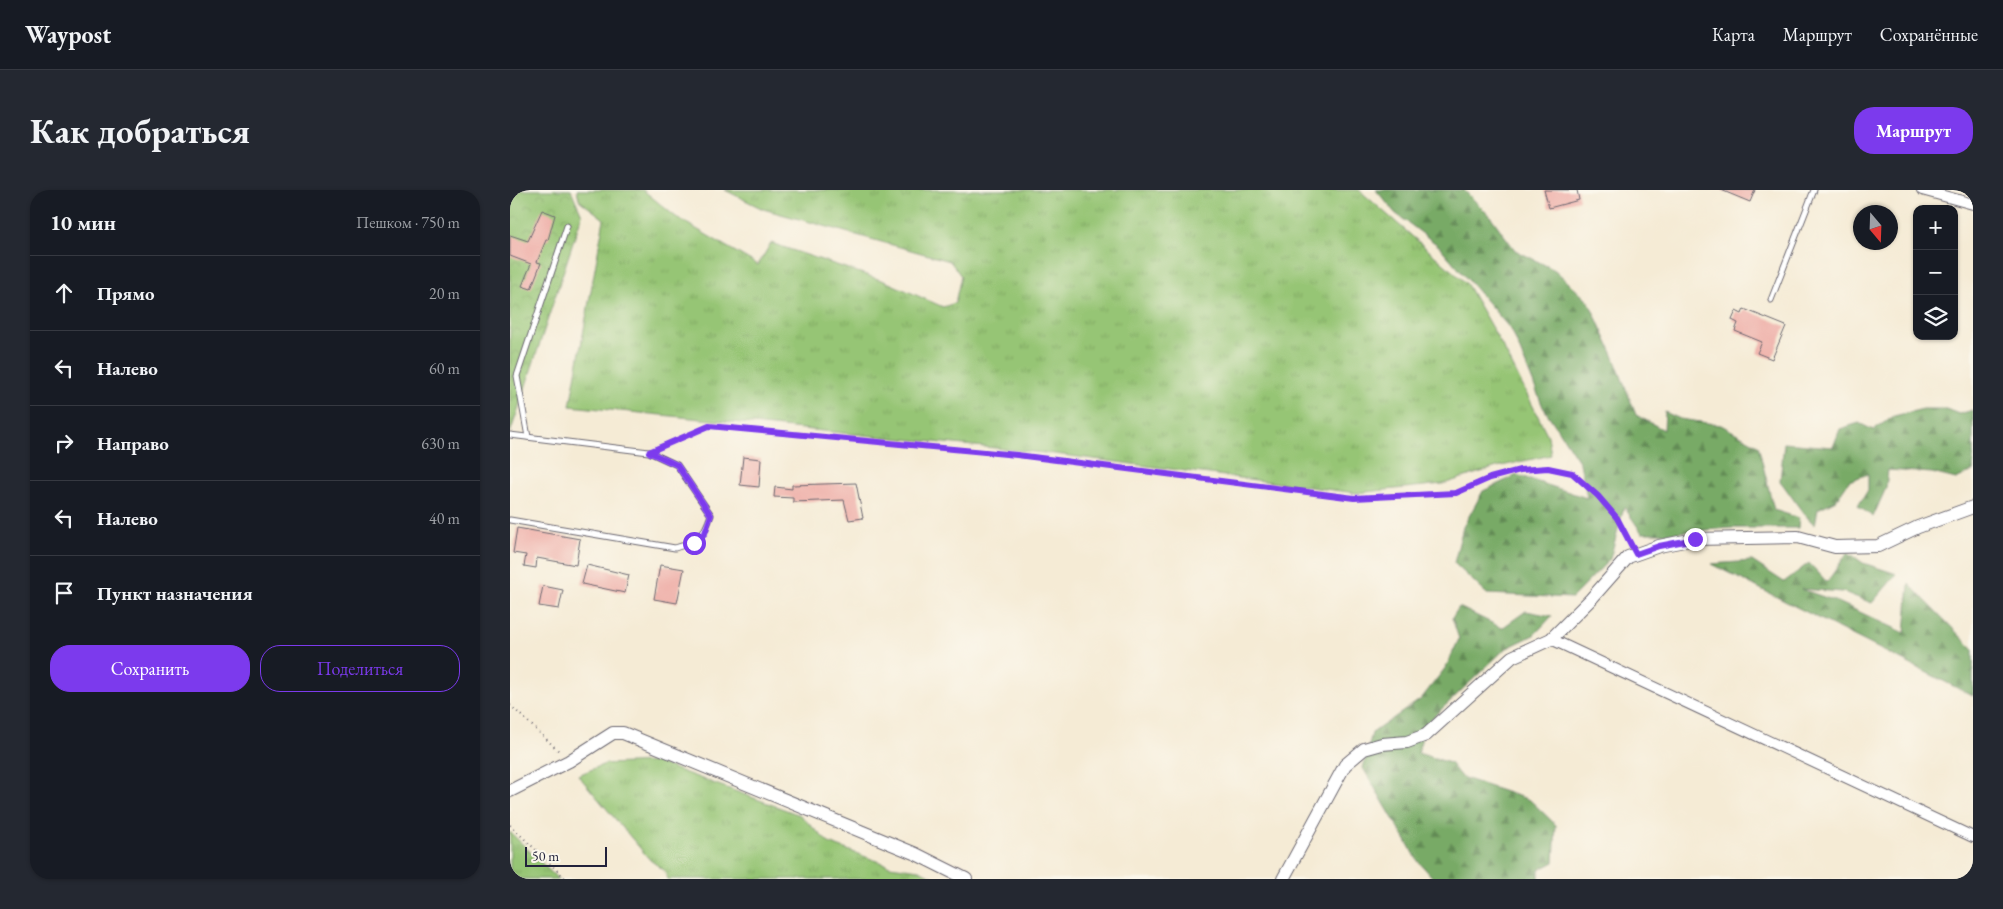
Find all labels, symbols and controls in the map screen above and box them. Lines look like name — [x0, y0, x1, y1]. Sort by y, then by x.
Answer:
text: Waypost — [25, 19, 111, 50]
text: Карта — [1712, 23, 1755, 46]
text: Маршрут — [1783, 23, 1852, 46]
text: Сохранённые — [1880, 23, 1978, 46]
button: Маршрут — [1854, 107, 1973, 154]
text: Как добраться — [30, 108, 250, 153]
north arrow — [1853, 205, 1898, 250]
map controls — [1913, 205, 1958, 340]
button: + — [1913, 205, 1958, 250]
text: 10 мин — [50, 209, 116, 236]
text: Пешком · 750 m — [356, 212, 460, 233]
button: − — [1913, 250, 1958, 295]
icon: ahead — [50, 279, 78, 307]
text: Прямо — [97, 281, 155, 306]
text: 20 m — [429, 283, 460, 304]
button: layers — [1913, 295, 1958, 340]
icon: left — [50, 354, 78, 382]
text: Налево — [97, 356, 158, 381]
text: 60 m — [429, 358, 460, 379]
icon: right — [50, 429, 78, 457]
text: Направо — [97, 431, 169, 456]
text: 630 m — [421, 433, 460, 454]
icon: left — [50, 504, 78, 532]
text: Налево — [97, 506, 158, 531]
text: 40 m — [429, 508, 460, 529]
route end — [1684, 528, 1707, 551]
route start — [683, 532, 706, 555]
icon: arrive — [50, 579, 78, 607]
text: Пункт назначения — [97, 581, 253, 606]
button: Сохранить — [50, 645, 250, 692]
button: Поделиться — [260, 645, 460, 692]
scale bar — [525, 844, 608, 867]
text: 50 m — [532, 847, 559, 865]

